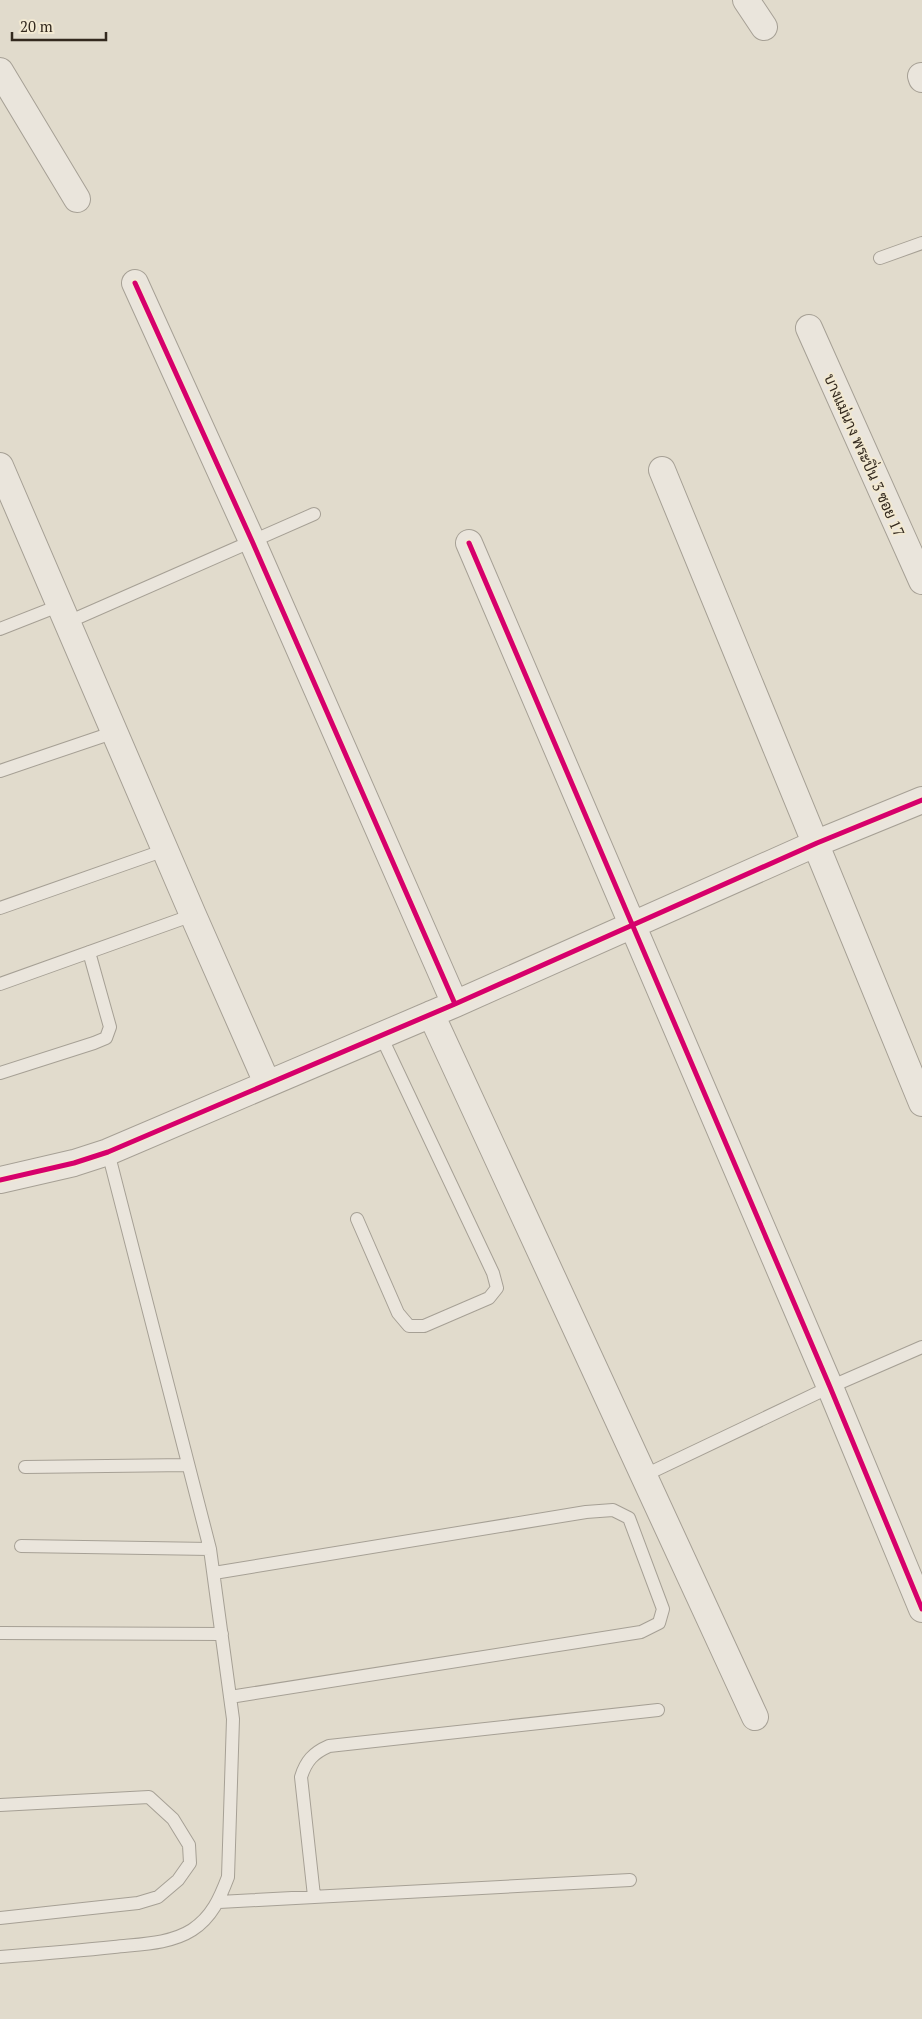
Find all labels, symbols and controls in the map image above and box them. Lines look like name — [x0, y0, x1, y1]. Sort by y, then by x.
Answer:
scale bar — [12, 10, 106, 42]
text: 20 m — [20, 16, 53, 36]
street label: บางแม่นาง พระปิ่น 3 ซอย 17 — [820, 369, 913, 539]

